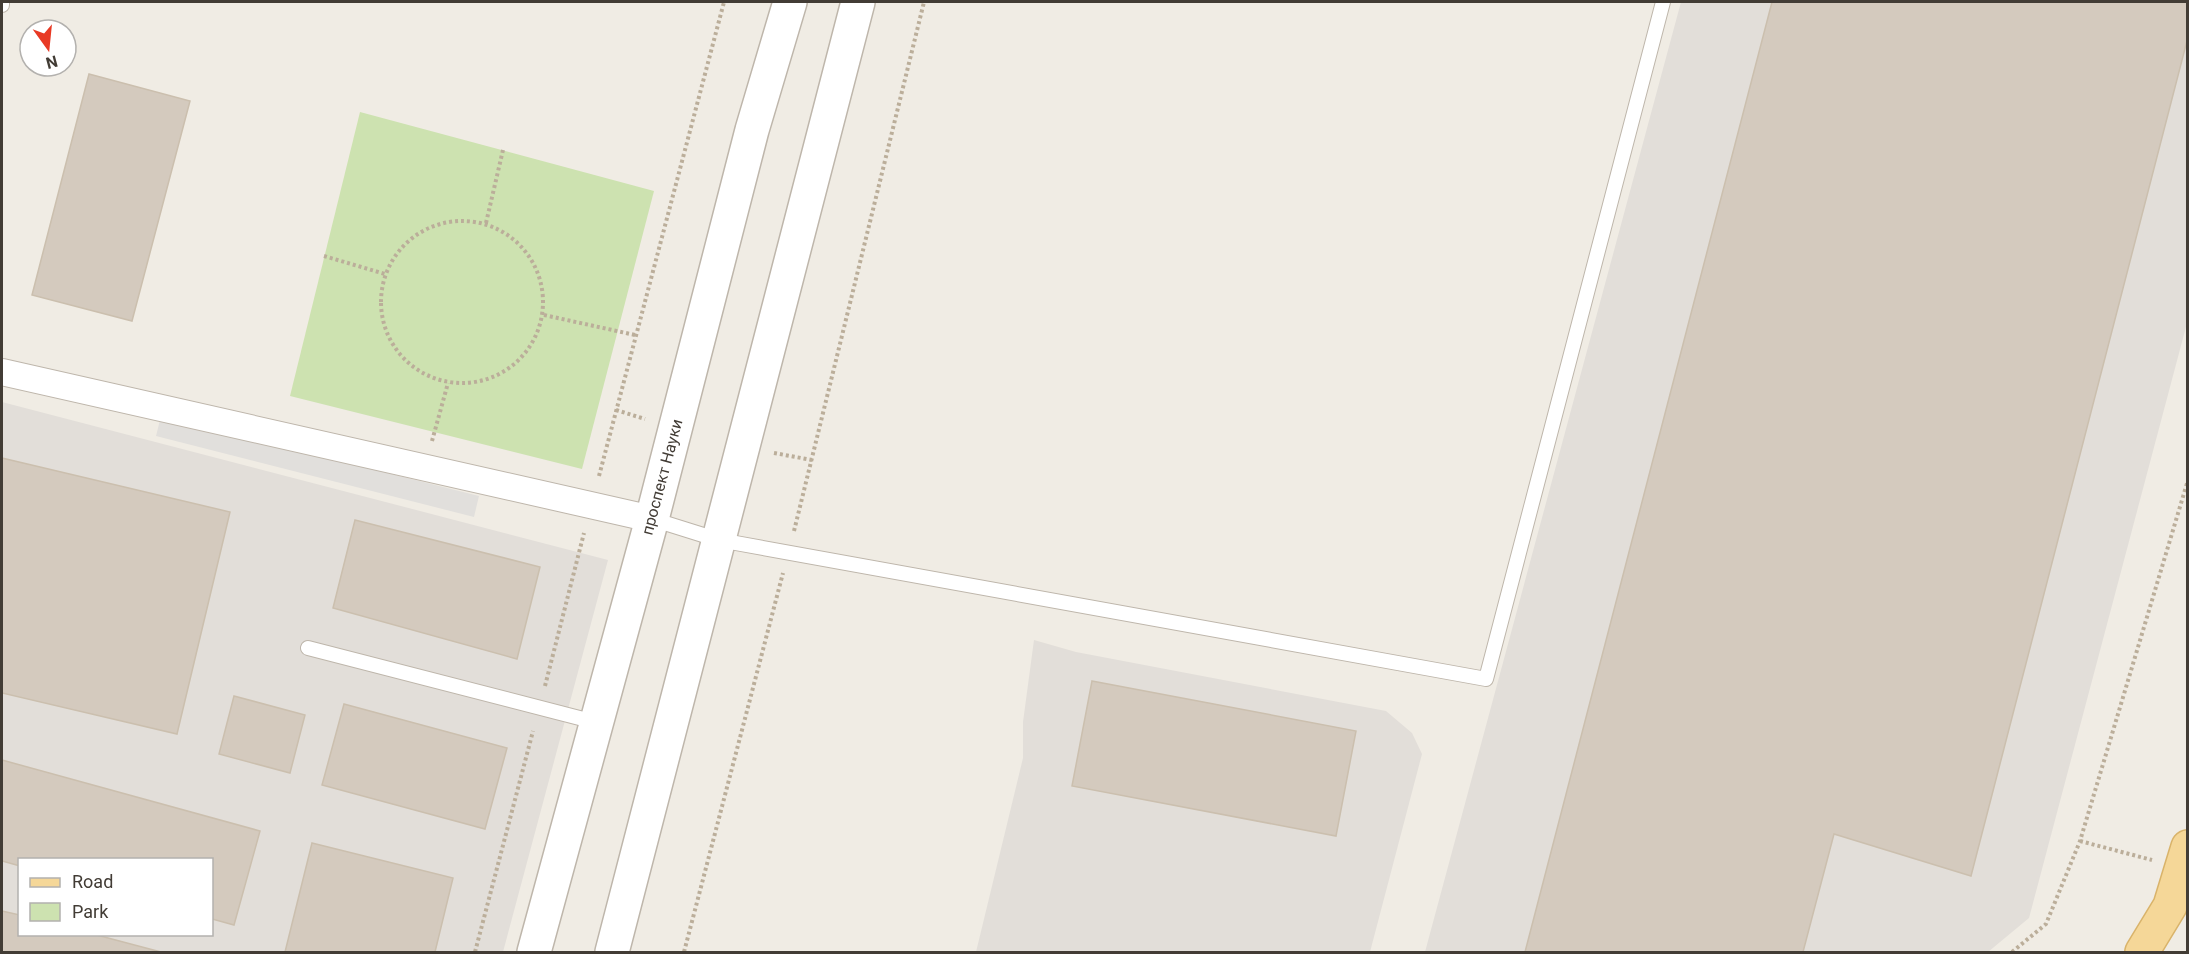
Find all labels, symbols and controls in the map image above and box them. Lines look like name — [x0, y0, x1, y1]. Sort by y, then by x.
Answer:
north arrow — [18, 18, 78, 78]
text: N — [44, 51, 60, 73]
street label: проспект Науки — [637, 417, 687, 537]
legend — [18, 858, 213, 936]
text: Road — [72, 871, 113, 892]
text: Park — [72, 901, 109, 922]

